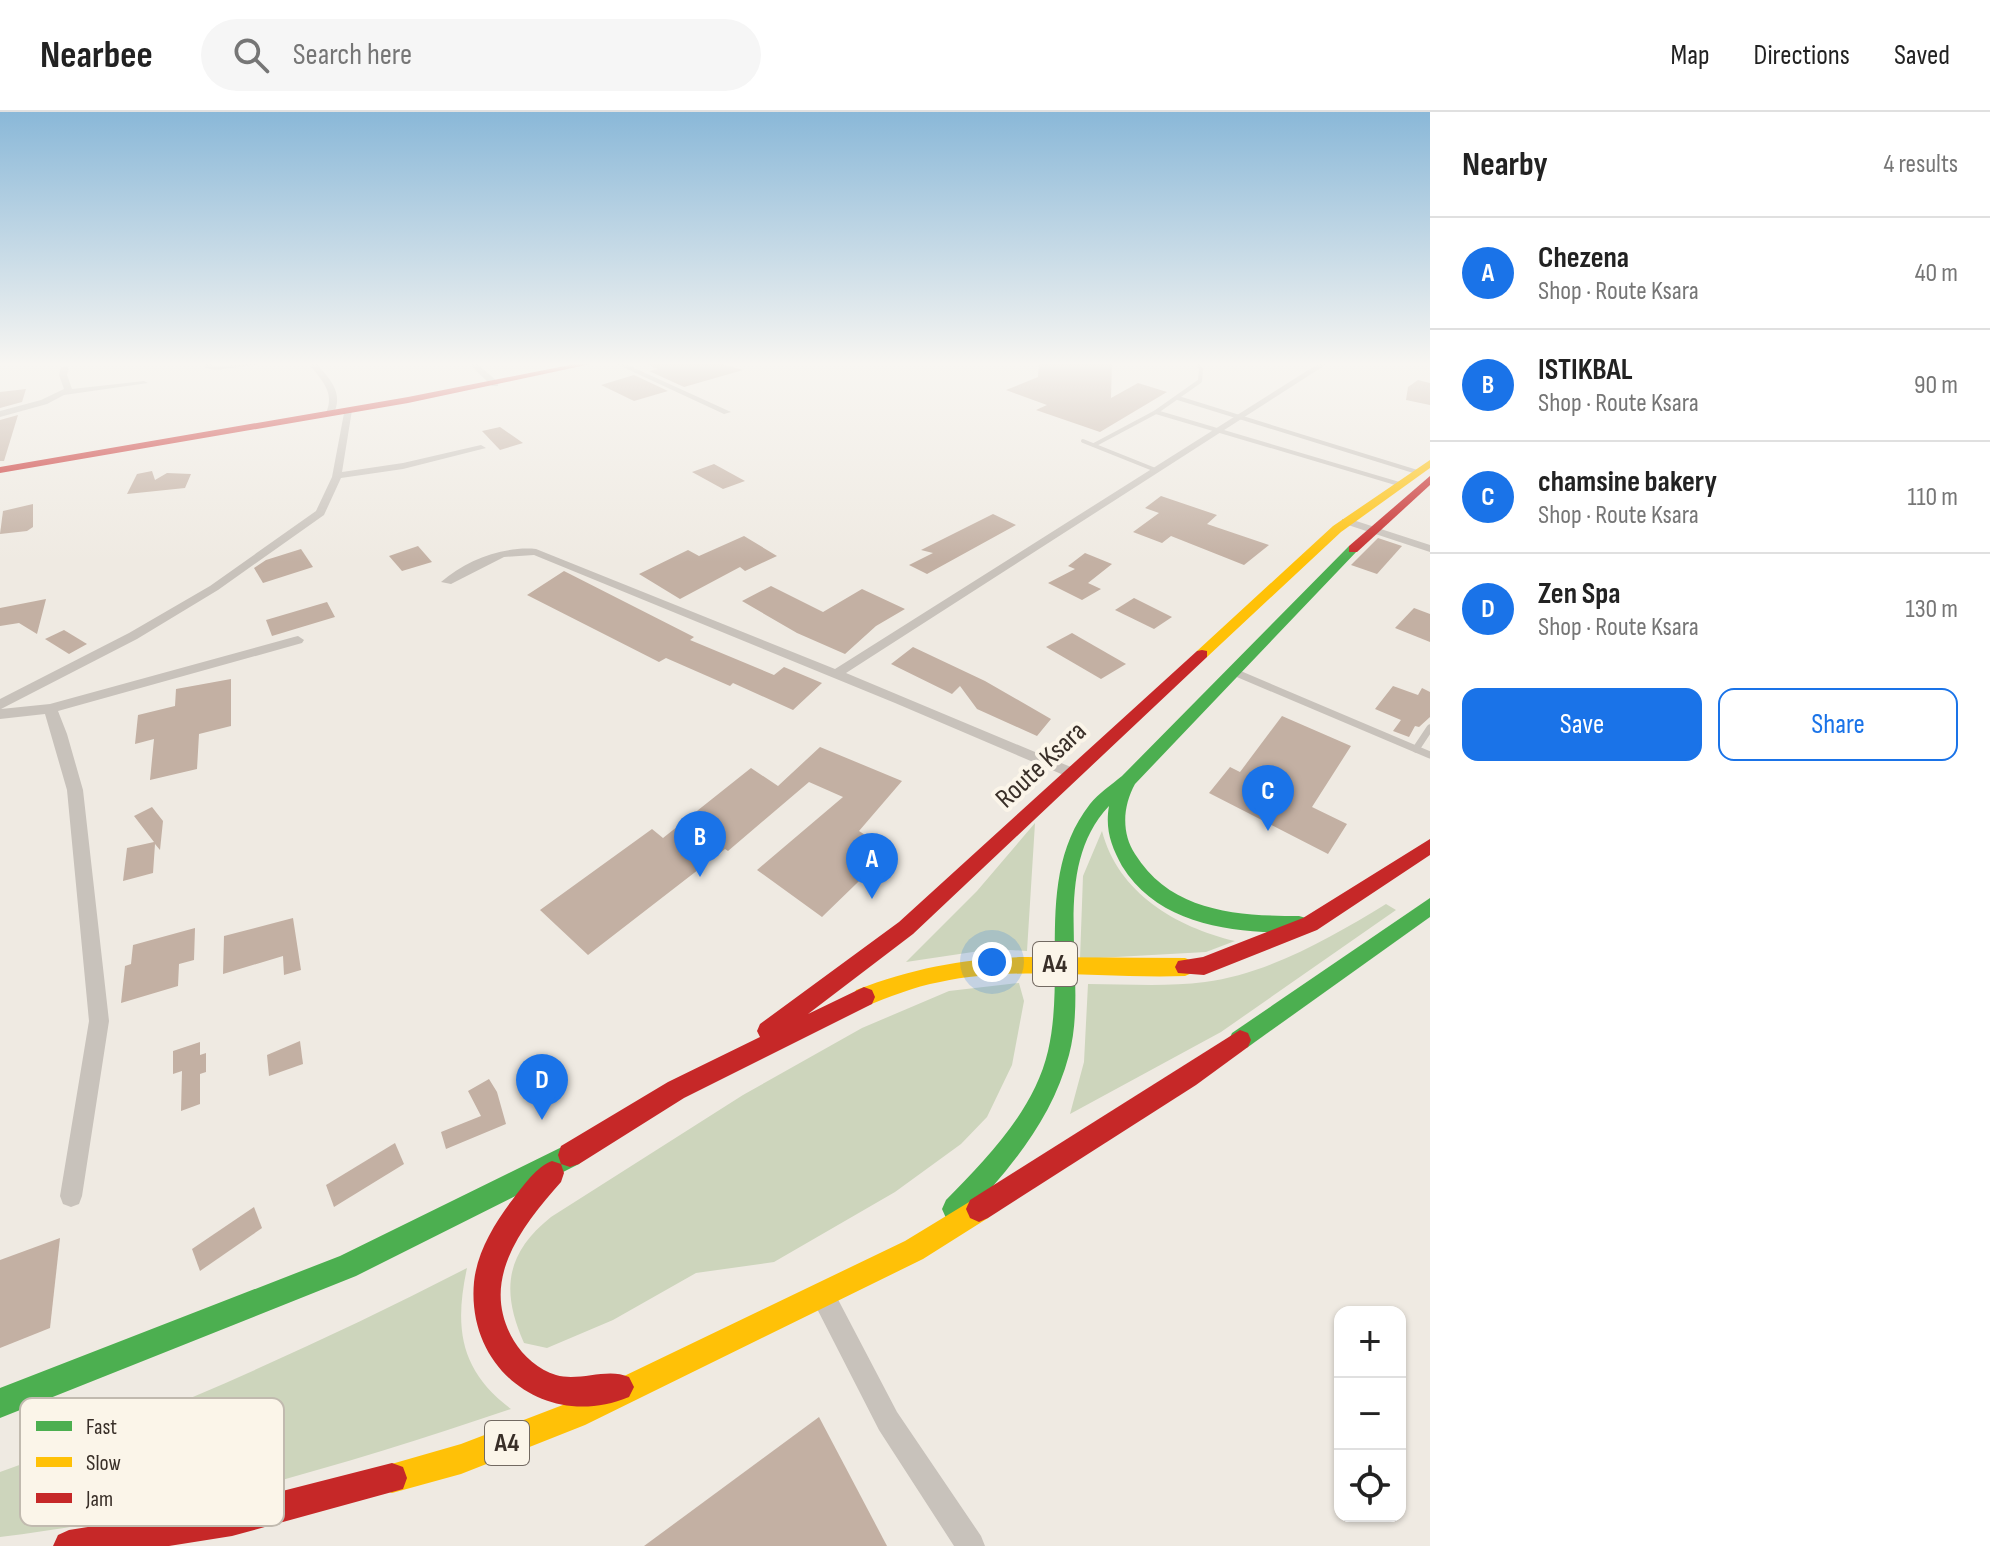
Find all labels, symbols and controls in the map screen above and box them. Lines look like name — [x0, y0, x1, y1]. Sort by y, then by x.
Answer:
search box — [201, 19, 761, 91]
text: Nearbee — [40, 33, 153, 78]
icon: search — [229, 33, 273, 77]
text: Search here — [293, 37, 412, 73]
text: Map — [1671, 39, 1710, 72]
text: Directions — [1754, 39, 1850, 72]
text: Saved — [1894, 39, 1950, 72]
text: Nearby — [1462, 144, 1548, 185]
text: 4 results — [1883, 149, 1958, 180]
text: Chezena — [1538, 240, 1629, 276]
text: A — [1482, 258, 1494, 289]
text: 40 m — [1915, 258, 1958, 289]
text: Shop · Route Ksara — [1538, 276, 1699, 307]
text: ISTIKBAL — [1538, 352, 1633, 388]
text: B — [1482, 370, 1494, 401]
text: 90 m — [1914, 370, 1958, 401]
text: Shop · Route Ksara — [1538, 388, 1699, 419]
text: chamsine bakery — [1538, 464, 1717, 500]
text: C — [1481, 482, 1495, 513]
text: 110 m — [1907, 482, 1958, 513]
text: Shop · Route Ksara — [1538, 500, 1699, 531]
text: Zen Spa — [1538, 576, 1621, 612]
text: D — [1481, 594, 1495, 625]
text: 130 m — [1906, 594, 1958, 625]
text: Shop · Route Ksara — [1538, 612, 1699, 643]
button: Save — [1462, 688, 1702, 761]
button: Share — [1718, 688, 1958, 761]
street label: Route Ksara — [989, 715, 1093, 815]
pin: C — [1242, 765, 1294, 831]
pin: B — [674, 811, 726, 877]
pin: A — [846, 833, 898, 899]
your location — [972, 942, 1012, 982]
road number: A4 — [1033, 942, 1077, 986]
pin: D — [516, 1054, 568, 1120]
map controls — [1334, 1306, 1406, 1522]
button: + — [1334, 1306, 1406, 1378]
button: − — [1334, 1378, 1406, 1450]
legend — [20, 1398, 284, 1526]
text: Fast — [86, 1414, 117, 1441]
road number: A4 — [485, 1421, 529, 1465]
text: Slow — [86, 1450, 121, 1477]
button: locate — [1334, 1450, 1406, 1522]
text: Jam — [85, 1486, 113, 1513]

